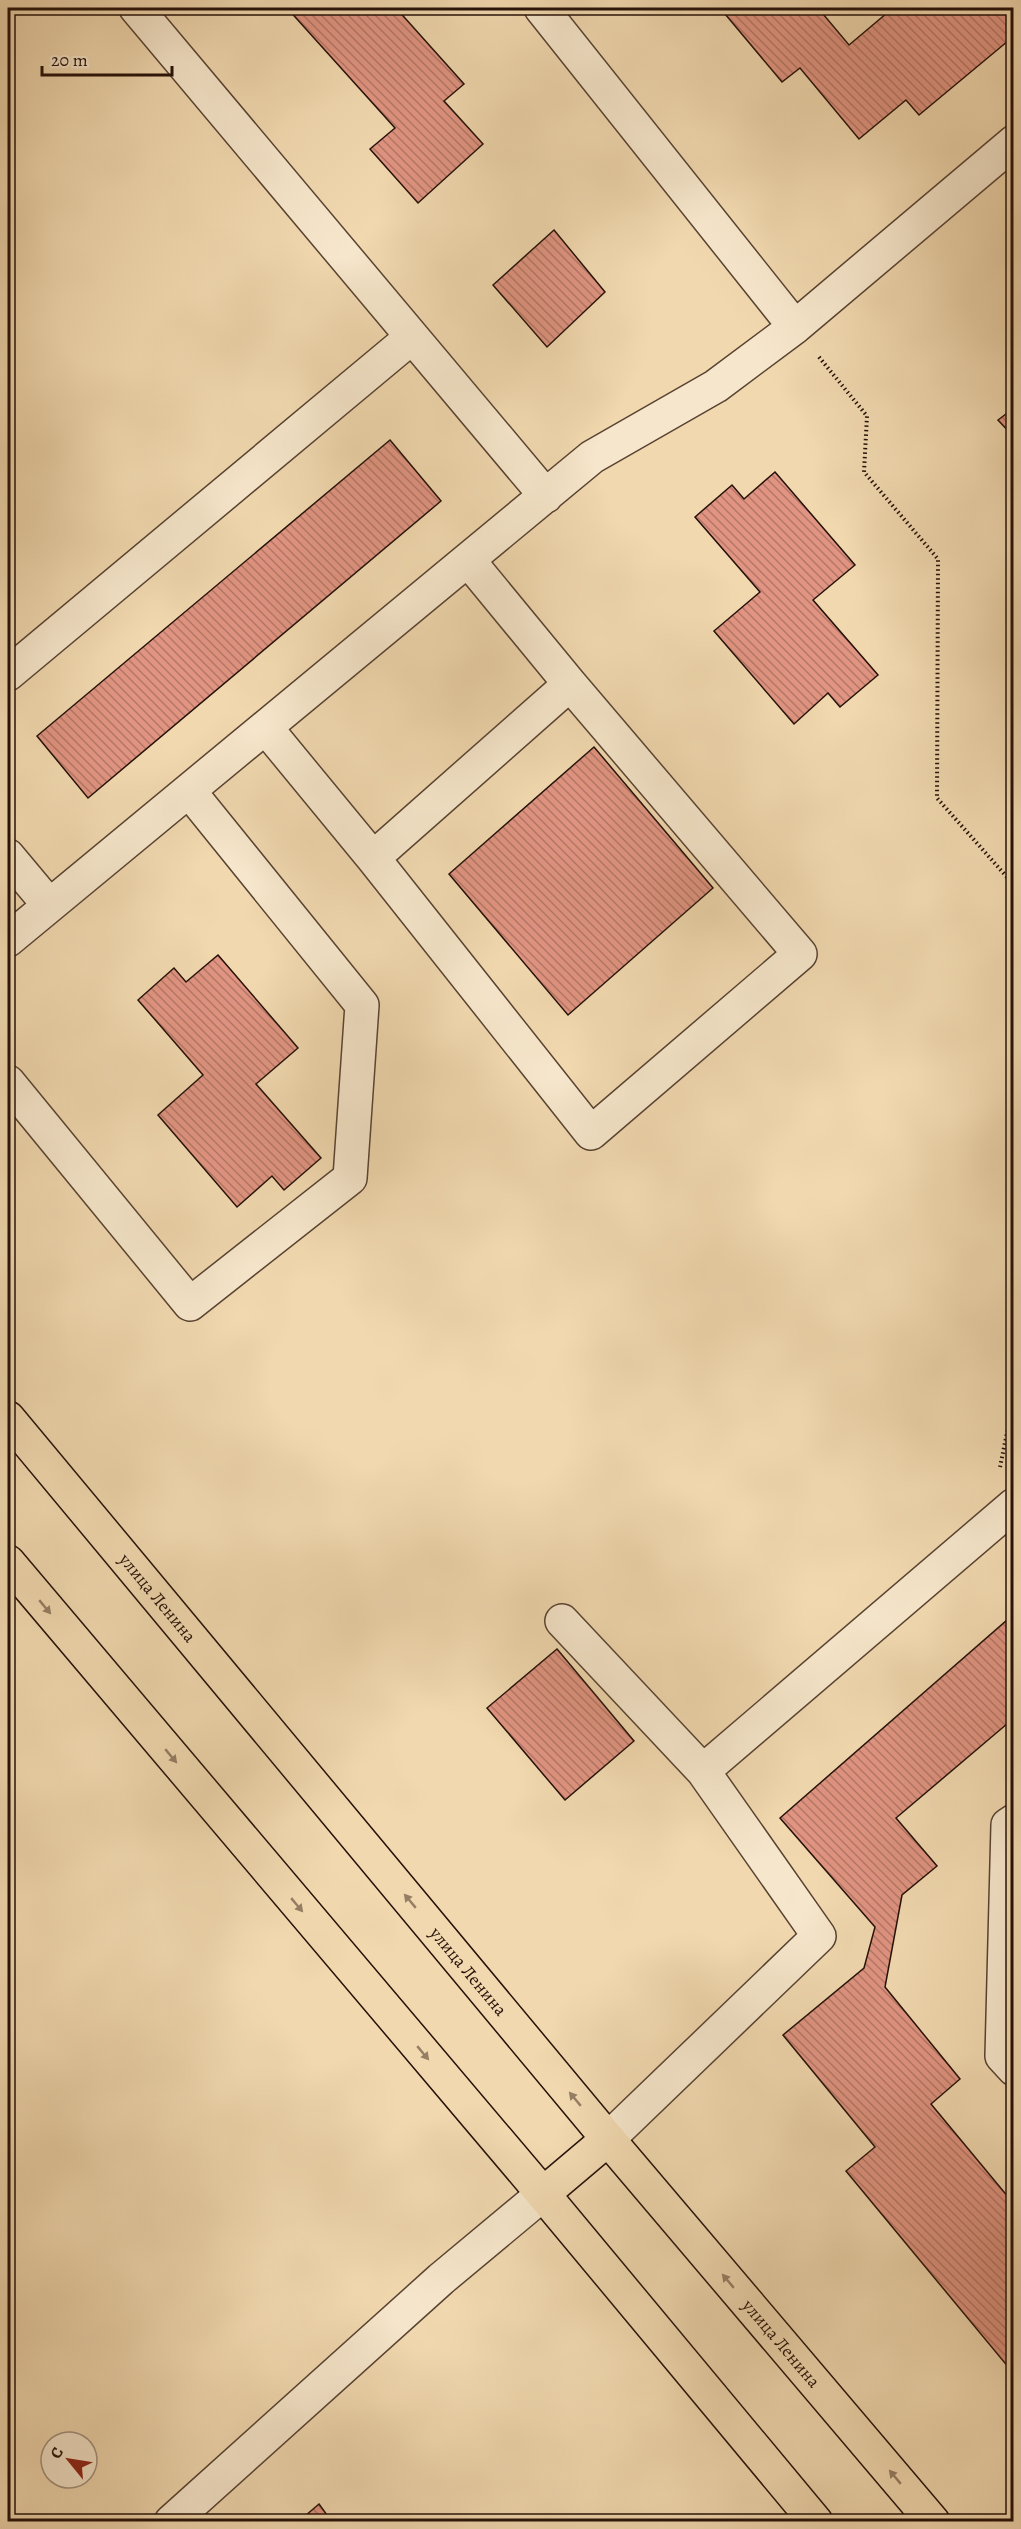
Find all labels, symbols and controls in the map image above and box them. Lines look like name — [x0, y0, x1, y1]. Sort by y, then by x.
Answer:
scale bar — [42, 39, 172, 77]
text: 20 m — [51, 48, 88, 72]
street label: улица Ленина — [113, 1548, 202, 1648]
one-way arrow — [39, 1599, 52, 1615]
one-way arrow — [165, 1748, 178, 1764]
one-way arrow — [404, 1894, 417, 1909]
one-way arrow — [291, 1897, 304, 1913]
street label: улица Ленина — [424, 1921, 513, 2022]
one-way arrow — [417, 2045, 430, 2061]
one-way arrow — [569, 2092, 582, 2107]
one-way arrow — [722, 2274, 735, 2289]
street label: улица Ленина — [736, 2293, 826, 2393]
north arrow — [39, 2430, 99, 2490]
text: С — [45, 2443, 69, 2463]
one-way arrow — [889, 2470, 902, 2485]

